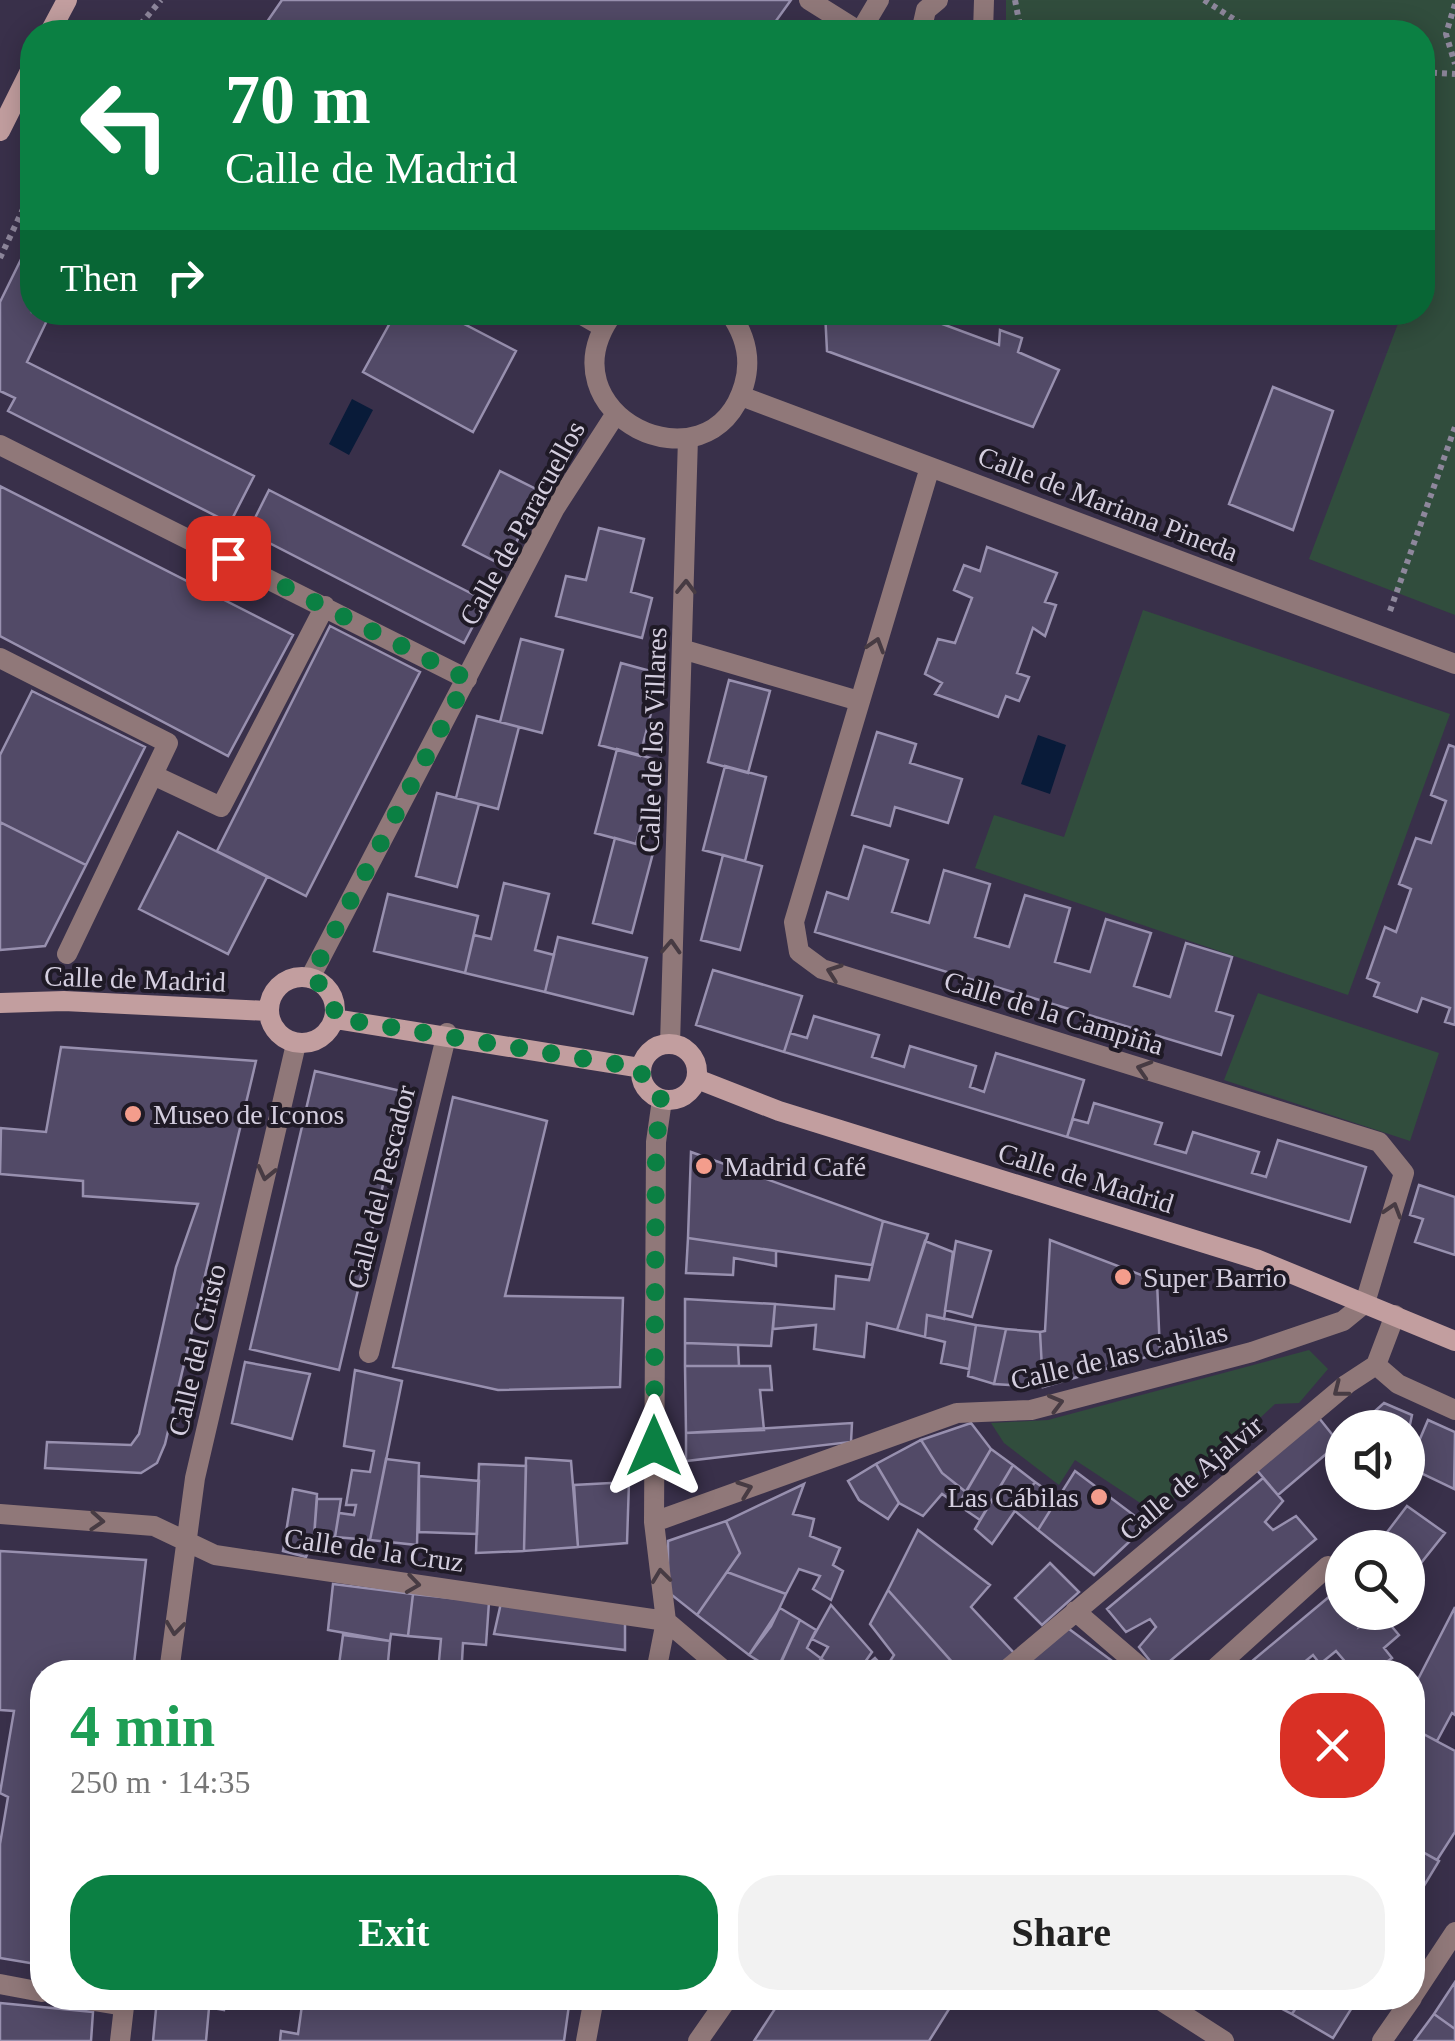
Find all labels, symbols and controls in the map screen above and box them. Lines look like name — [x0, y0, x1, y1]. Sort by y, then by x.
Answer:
icon: left — [60, 60, 190, 190]
text: 70 m — [225, 61, 371, 138]
text: Calle de Madrid — [225, 143, 517, 193]
icon: right — [158, 250, 213, 305]
text: Then — [60, 257, 138, 299]
street label: Calle de Paracuellos — [453, 416, 591, 630]
street label: Calle de Mariana Pineda — [974, 440, 1243, 568]
pin — [186, 516, 271, 601]
icon: arrive — [201, 531, 256, 586]
one-way arrow — [675, 579, 696, 595]
street label: Calle de los Villares — [634, 627, 672, 853]
one-way arrow — [864, 637, 885, 654]
one-way arrow — [661, 938, 682, 954]
street label: Calle de Madrid — [44, 960, 226, 998]
one-way arrow — [826, 963, 843, 984]
street label: Calle de la Campiña — [941, 965, 1168, 1061]
one-way arrow — [1136, 1060, 1153, 1081]
street label: Calle del Pescador — [341, 1082, 421, 1292]
place label: Museo de Iconos — [153, 1099, 344, 1130]
marker: Museo de Iconos — [122, 1103, 144, 1125]
street label: Calle de Madrid — [994, 1137, 1178, 1219]
place label: Madrid Café — [724, 1151, 866, 1182]
marker: Madrid Café — [693, 1155, 715, 1177]
one-way arrow — [257, 1164, 278, 1181]
one-way arrow — [1381, 1202, 1402, 1219]
street label: Calle del Cristo — [162, 1261, 232, 1439]
place label: Super Barrio — [1143, 1262, 1287, 1293]
marker: Super Barrio — [1112, 1266, 1134, 1288]
street label: Calle de las Cabilas — [1008, 1316, 1230, 1396]
one-way arrow — [1334, 1379, 1352, 1396]
position arrow — [602, 1394, 706, 1498]
one-way arrow — [1047, 1394, 1064, 1415]
street label: Calle de Ajalvir — [1113, 1409, 1269, 1547]
map controls — [1325, 1410, 1425, 1630]
button: sound — [1325, 1410, 1425, 1510]
one-way arrow — [736, 1480, 753, 1501]
place label: Las Cábilas — [948, 1482, 1079, 1513]
marker: Las Cábilas — [1088, 1486, 1110, 1508]
one-way arrow — [90, 1510, 106, 1532]
street label: Calle de la Cruz — [282, 1522, 466, 1578]
button: search — [1325, 1530, 1425, 1630]
one-way arrow — [651, 1568, 672, 1585]
one-way arrow — [405, 1572, 422, 1593]
one-way arrow — [165, 1620, 186, 1637]
text: 4 min — [70, 1693, 215, 1759]
button: close — [1280, 1693, 1385, 1798]
text: 250 m · 14:35 — [70, 1764, 250, 1800]
button: Exit — [70, 1875, 718, 1990]
button: Share — [738, 1875, 1385, 1990]

